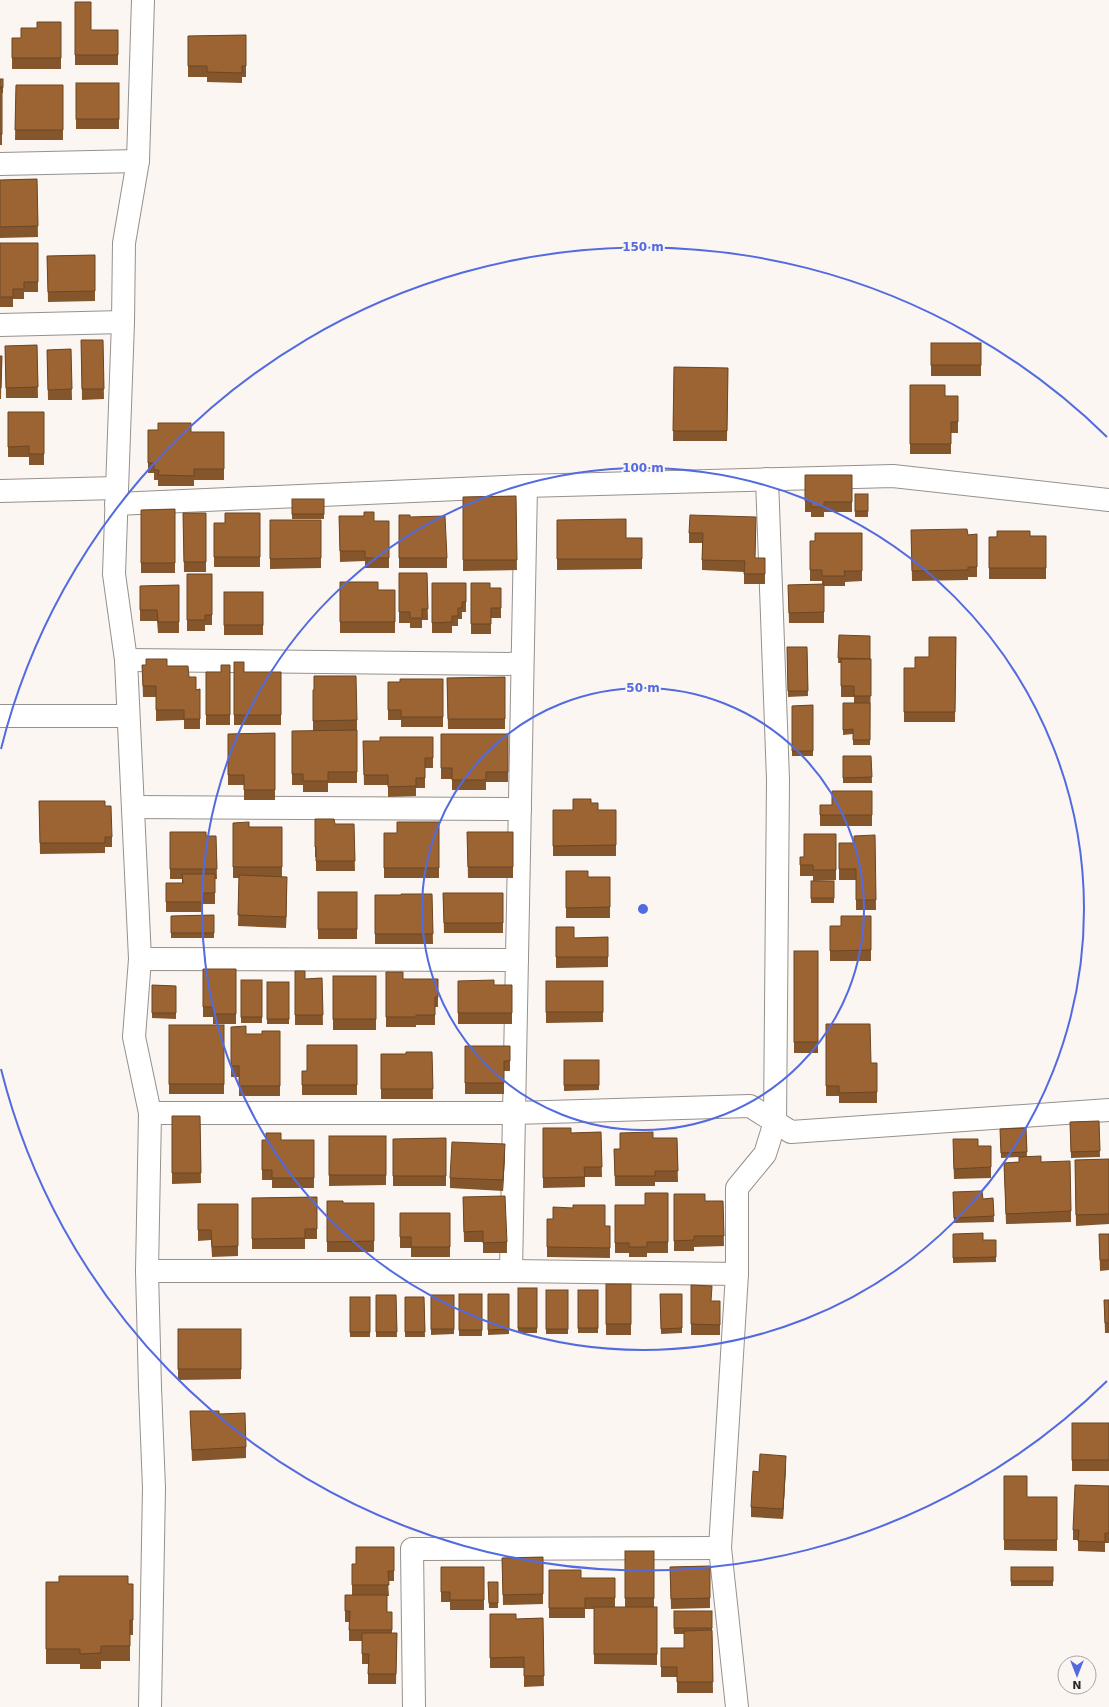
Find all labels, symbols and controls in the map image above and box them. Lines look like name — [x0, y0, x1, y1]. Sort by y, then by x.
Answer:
text: 150 m — [622, 240, 664, 254]
text: 100 m — [622, 461, 664, 475]
text: 50 m — [626, 681, 660, 695]
centre of rings — [636, 902, 650, 916]
north arrow — [1057, 1655, 1097, 1695]
text: N — [1072, 1678, 1082, 1691]

